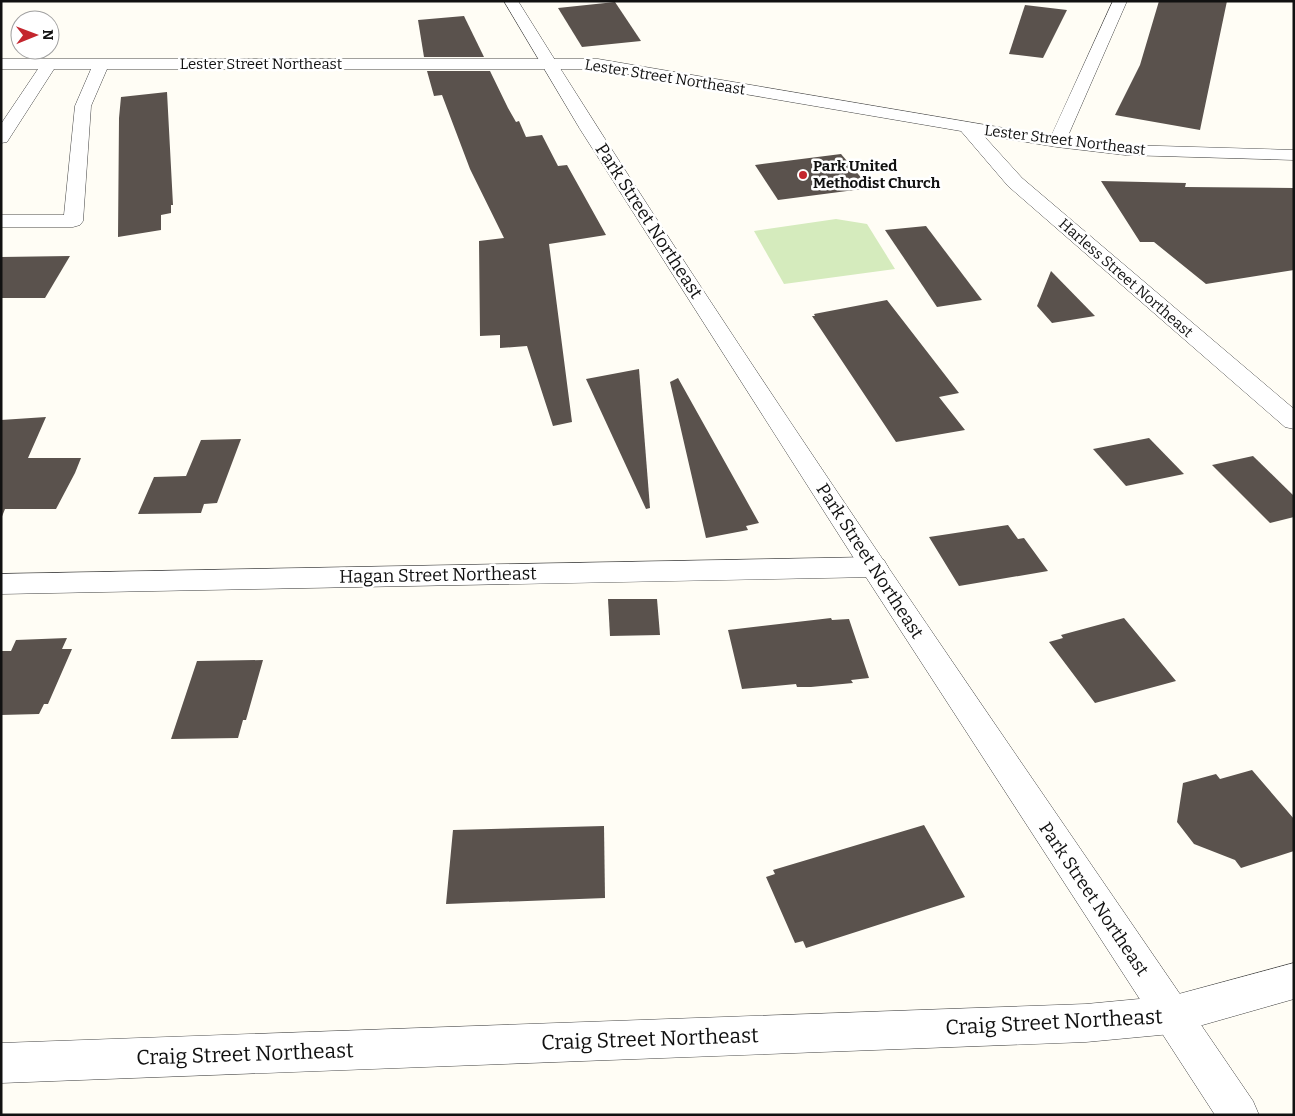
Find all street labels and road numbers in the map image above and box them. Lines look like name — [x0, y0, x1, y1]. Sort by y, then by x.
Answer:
street label: Lester Street Northeast — [180, 55, 343, 73]
street label: Lester Street Northeast — [583, 55, 747, 99]
street label: Lester Street Northeast — [983, 121, 1147, 159]
street label: Park Street Northeast — [591, 139, 708, 303]
street label: Harless Street Northeast — [1055, 215, 1197, 342]
street label: Park Street Northeast — [812, 479, 929, 643]
street label: Hagan Street Northeast — [339, 562, 537, 588]
street label: Park Street Northeast — [1034, 818, 1154, 980]
street label: Craig Street Northeast — [945, 1003, 1164, 1041]
street label: Craig Street Northeast — [541, 1022, 759, 1056]
street label: Craig Street Northeast — [136, 1037, 354, 1071]

